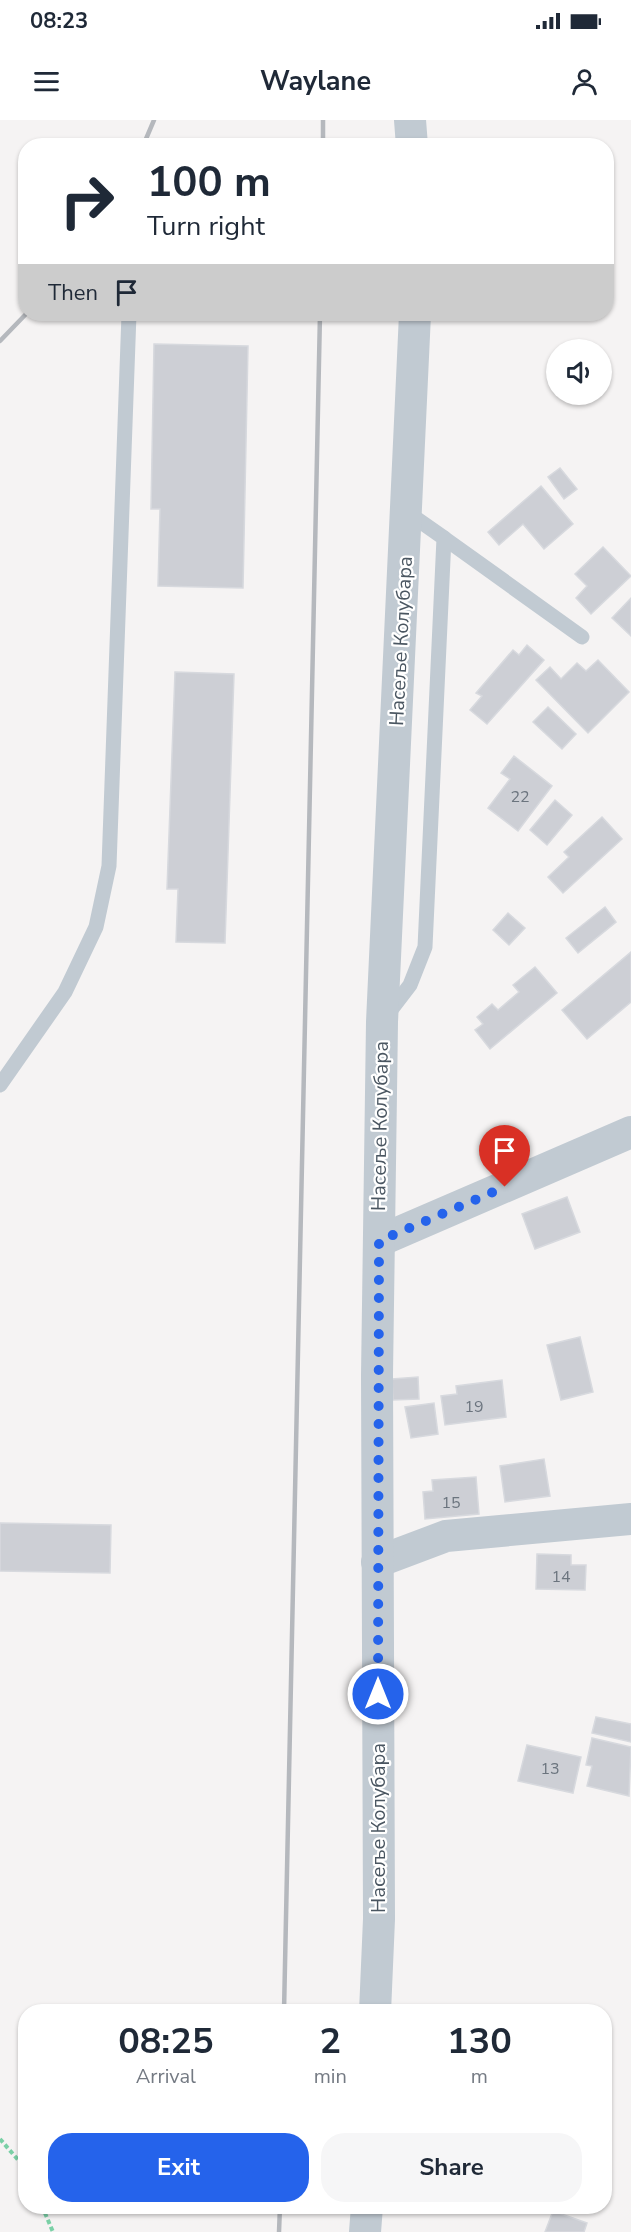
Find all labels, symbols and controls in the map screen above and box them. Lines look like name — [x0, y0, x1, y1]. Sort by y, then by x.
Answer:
text: 08:23 — [30, 6, 88, 36]
text: Waylane — [260, 63, 371, 100]
icon: menu — [30, 65, 63, 98]
icon: person — [568, 65, 601, 98]
text: 100 m — [147, 154, 271, 211]
icon: right — [48, 162, 126, 240]
text: Turn right — [147, 208, 265, 245]
icon: arrive — [110, 276, 143, 309]
text: Then — [48, 278, 98, 308]
map controls — [546, 339, 612, 405]
button: sound — [546, 339, 612, 405]
street label: Насеље Колубара — [383, 555, 419, 727]
house number: 22 — [510, 786, 530, 808]
street label: Насеље Колубара — [365, 1041, 395, 1211]
pin — [479, 1125, 530, 1187]
icon: arrive — [488, 1134, 521, 1167]
house number: 19 — [464, 1396, 484, 1418]
house number: 15 — [441, 1492, 461, 1514]
house number: 14 — [551, 1566, 571, 1588]
position arrow — [346, 1662, 410, 1726]
street label: Насеље Колубара — [365, 1743, 392, 1913]
house number: 13 — [540, 1758, 560, 1780]
text: 08:25 — [118, 2017, 214, 2066]
text: 2 — [319, 2017, 341, 2066]
text: 130 — [447, 2017, 512, 2066]
text: Arrival — [136, 2063, 196, 2090]
text: min — [314, 2063, 347, 2090]
text: m — [471, 2063, 488, 2090]
button: Exit — [48, 2133, 309, 2202]
button: Share — [321, 2133, 582, 2202]

